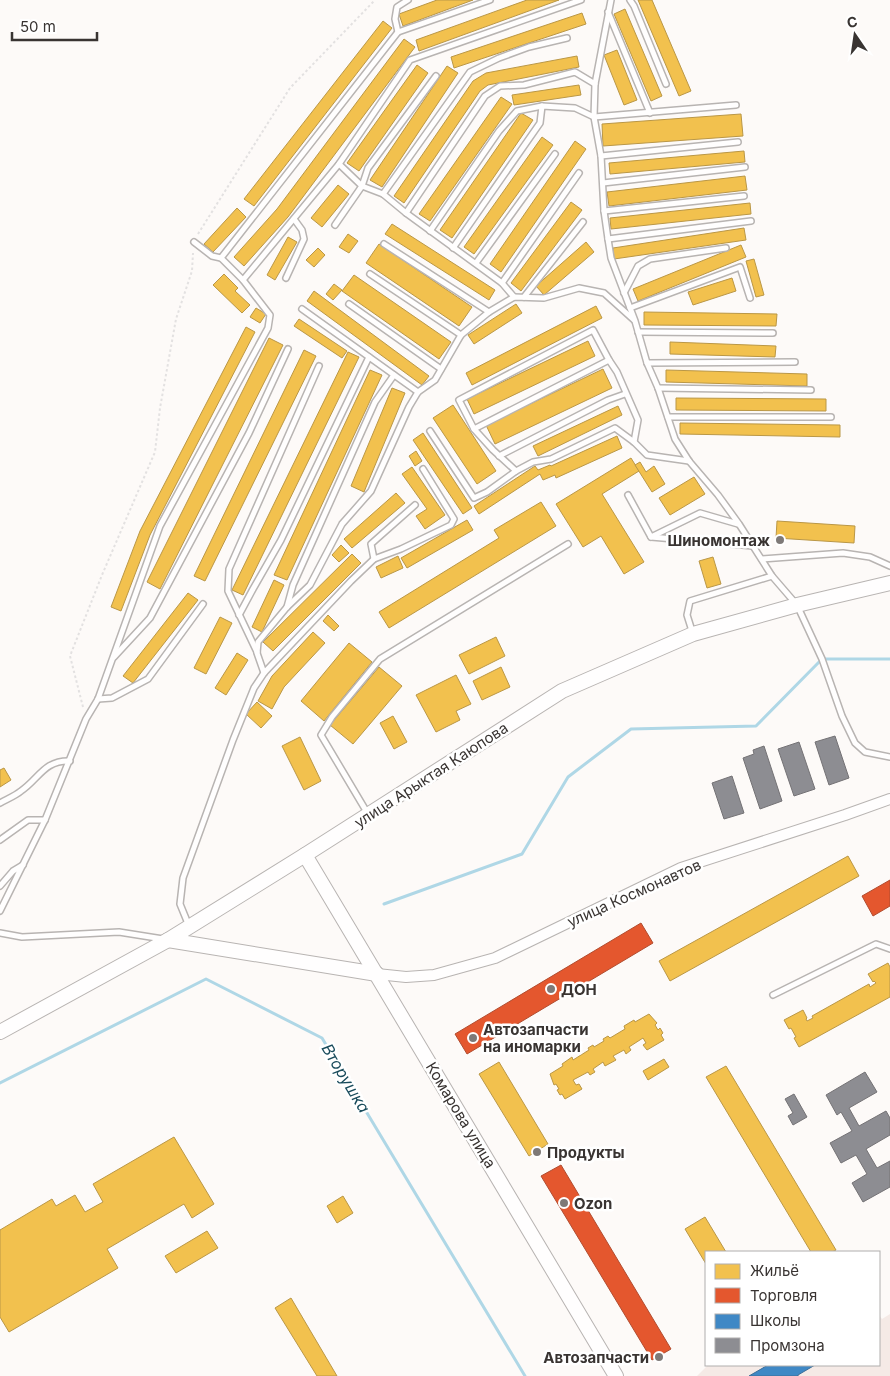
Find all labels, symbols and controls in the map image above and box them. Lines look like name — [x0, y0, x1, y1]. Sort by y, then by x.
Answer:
scale bar — [12, 10, 98, 42]
north arrow — [830, 10, 880, 60]
text: С — [845, 12, 859, 31]
text: 50 m — [20, 17, 56, 36]
place label: Шиномонтаж — [667, 531, 770, 550]
marker: Шиномонтаж — [774, 534, 786, 546]
street label: улица Арыктая Каюпова — [351, 718, 511, 832]
street label: улица Космонавтов — [564, 855, 704, 931]
place label: ДОН — [561, 980, 597, 999]
marker: ДОН — [545, 983, 557, 995]
place label: Автозапчасти на иномарки — [483, 1020, 589, 1056]
marker: Автозапчасти на иномарки — [467, 1032, 479, 1044]
water label: Вторушка — [317, 1040, 375, 1116]
street label: Комарова улица — [422, 1059, 500, 1171]
place label: Продукты — [547, 1143, 625, 1162]
marker: Продукты — [531, 1146, 543, 1158]
place label: Ozon — [574, 1194, 612, 1213]
marker: Ozon — [558, 1197, 570, 1209]
legend — [705, 1251, 880, 1366]
text: Жильё — [750, 1261, 799, 1280]
text: Торговля — [750, 1286, 817, 1305]
text: Школы — [750, 1311, 801, 1330]
text: Промзона — [750, 1336, 825, 1355]
place label: Автозапчасти — [543, 1348, 649, 1367]
marker: Автозапчасти — [653, 1351, 665, 1363]

